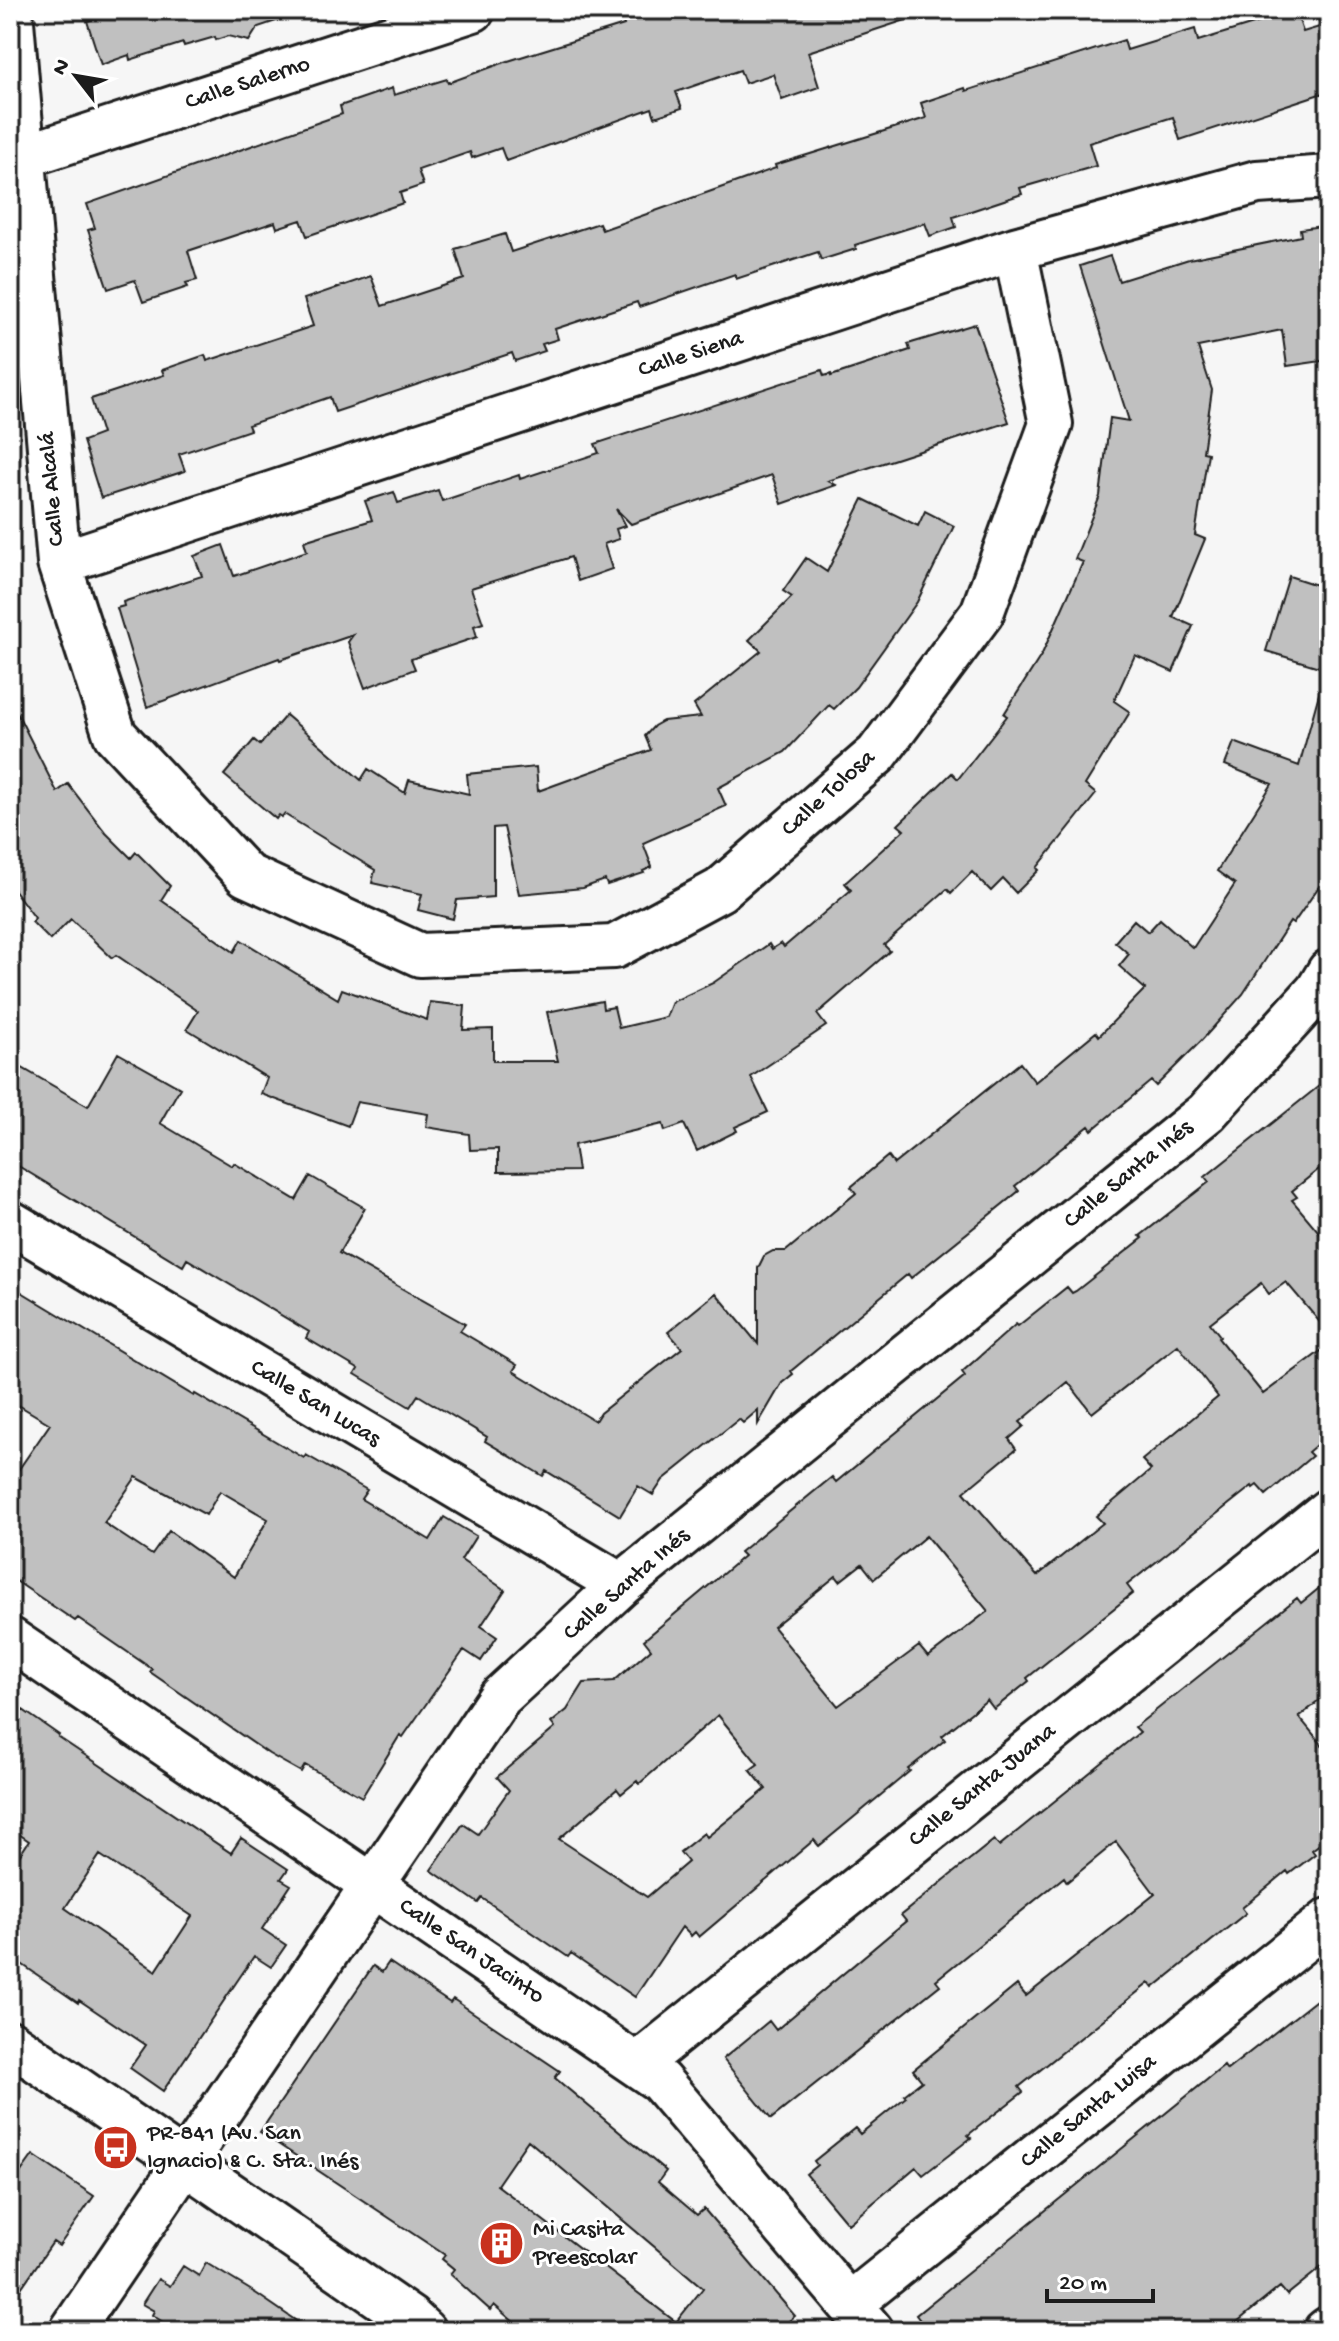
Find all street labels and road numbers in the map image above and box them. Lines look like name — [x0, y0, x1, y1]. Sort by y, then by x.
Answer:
street label: Calle Salerno — [182, 50, 314, 118]
street label: Calle Siena — [635, 324, 748, 386]
street label: Calle Alcalá — [34, 430, 72, 547]
street label: Calle Tolosa — [776, 744, 883, 844]
street label: Calle Santa Inés — [1058, 1113, 1200, 1236]
street label: Calle San Lucas — [245, 1354, 386, 1455]
street label: Calle Santa Inés — [558, 1521, 697, 1648]
street label: Calle Santa Juana — [903, 1717, 1063, 1854]
street label: Calle San Jacinto — [393, 1893, 549, 2011]
street label: Calle Santa Luisa — [1015, 2048, 1164, 2176]

